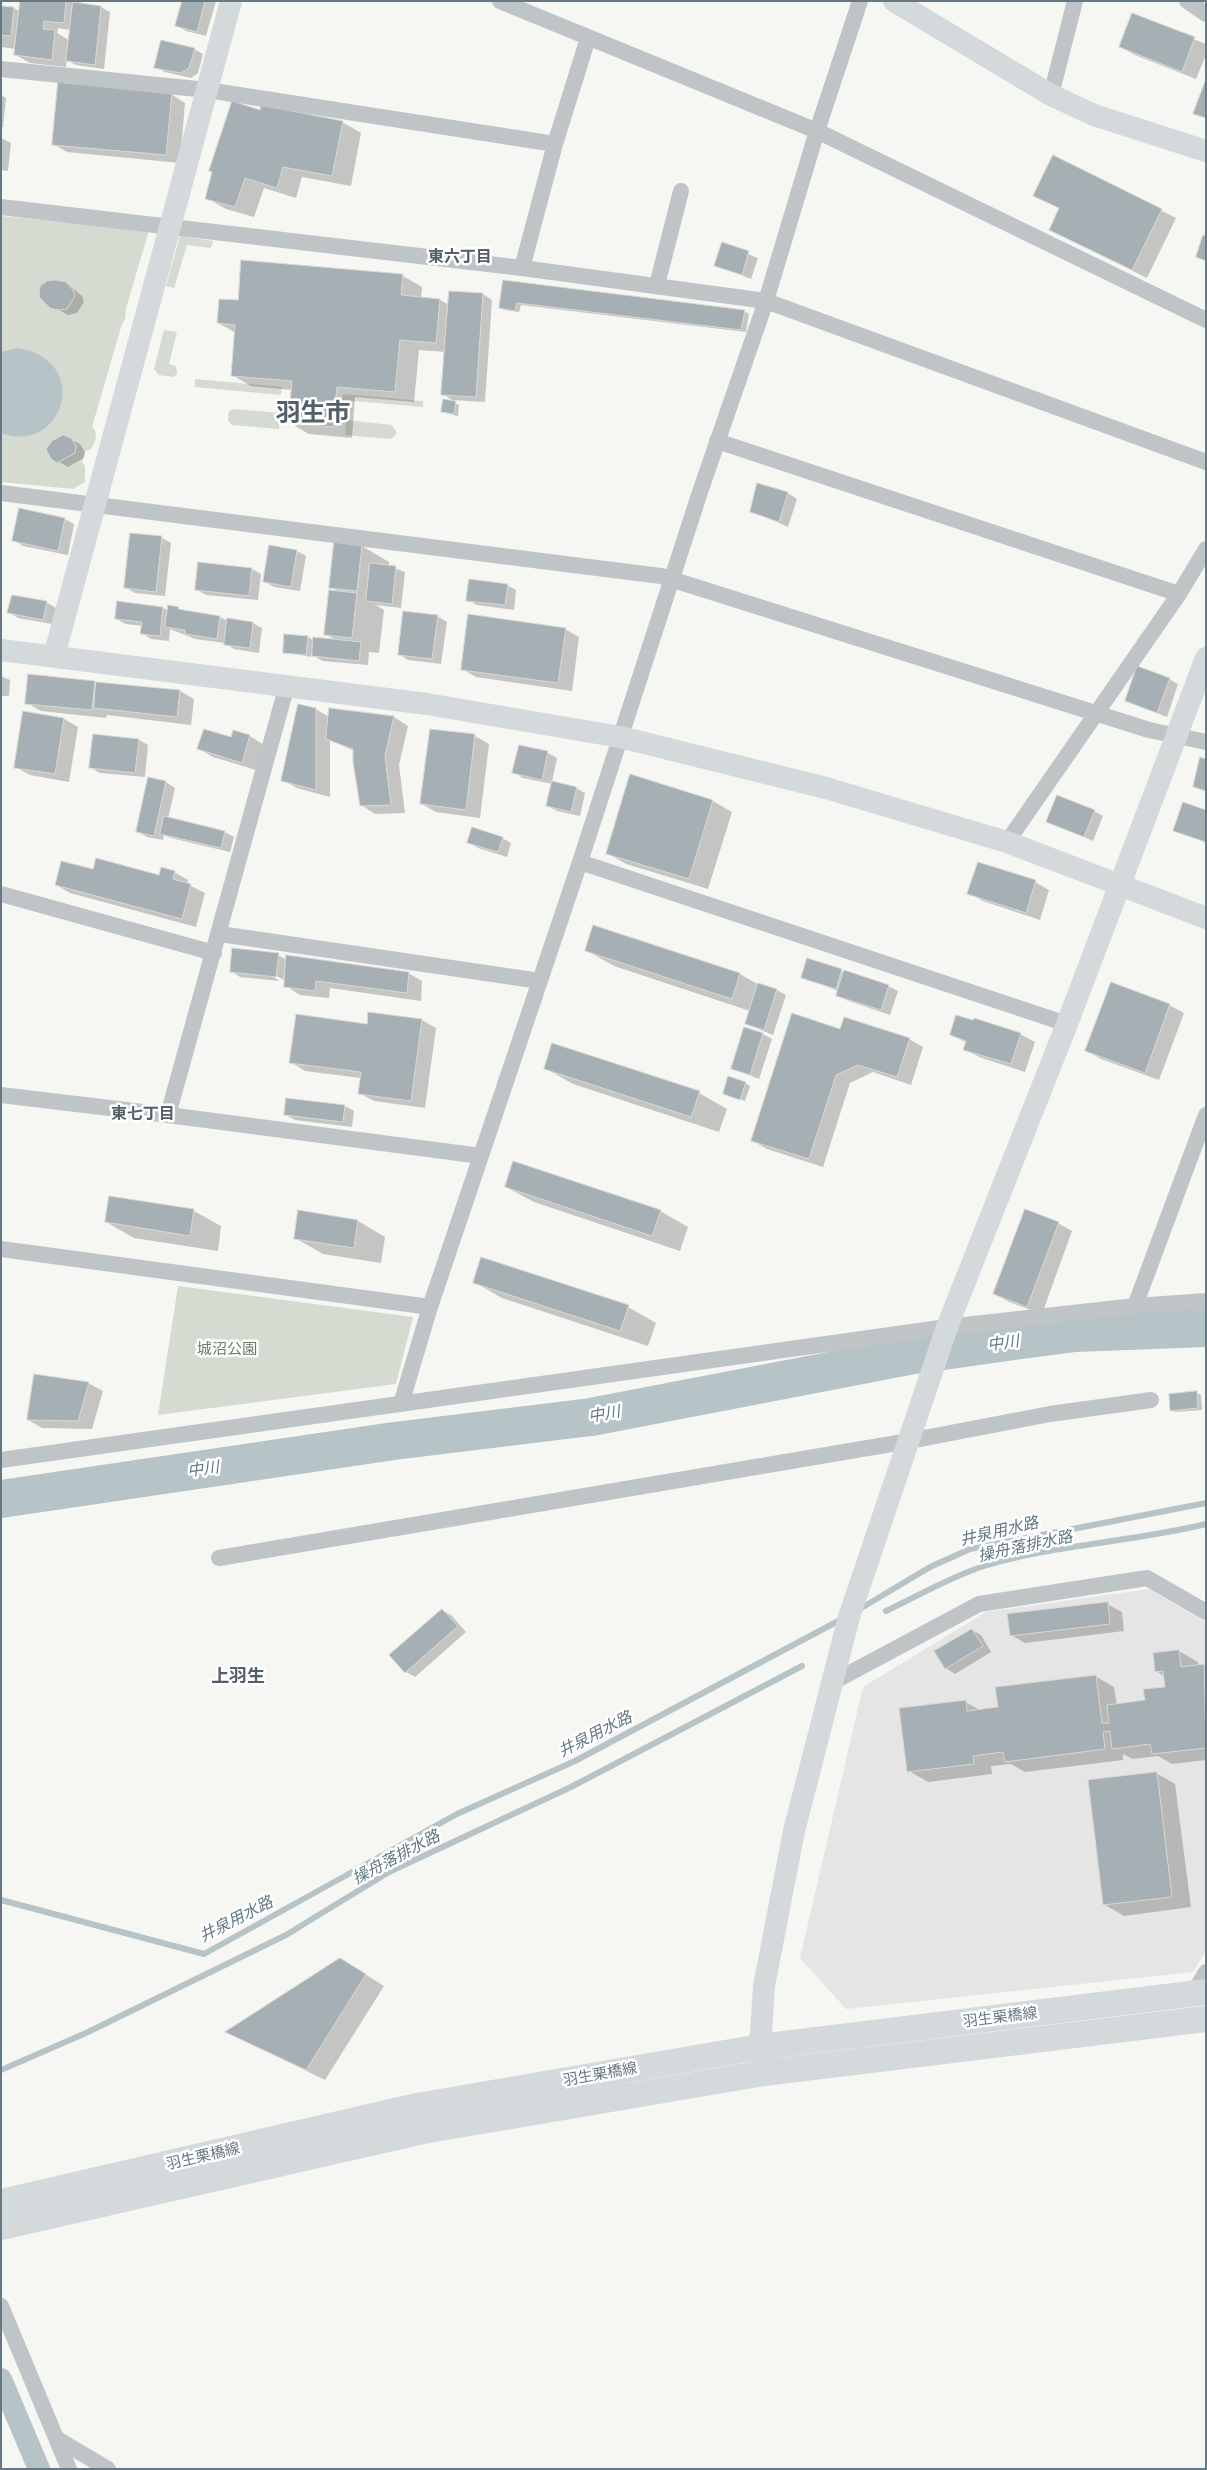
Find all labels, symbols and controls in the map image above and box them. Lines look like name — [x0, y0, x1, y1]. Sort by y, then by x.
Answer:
district label: 東六丁目 — [428, 247, 492, 267]
district label: 羽生市 — [276, 398, 350, 428]
district label: 東七丁目 — [111, 1104, 175, 1124]
water label: 中川 — [986, 1331, 1020, 1355]
park label: 城沼公園 — [197, 1340, 257, 1358]
water label: 中川 — [587, 1402, 621, 1426]
water label: 中川 — [186, 1457, 220, 1481]
water label: 井泉用水路 — [958, 1513, 1040, 1549]
water label: 操舟落排水路 — [976, 1527, 1074, 1565]
district label: 上羽生 — [211, 1665, 265, 1687]
water label: 井泉用水路 — [555, 1707, 635, 1761]
water label: 操舟落排水路 — [349, 1826, 443, 1888]
water label: 井泉用水路 — [196, 1892, 276, 1946]
street label: 羽生栗橋線 — [962, 2003, 1038, 2031]
street label: 羽生栗橋線 — [562, 2059, 638, 2089]
street label: 羽生栗橋線 — [164, 2139, 242, 2173]

